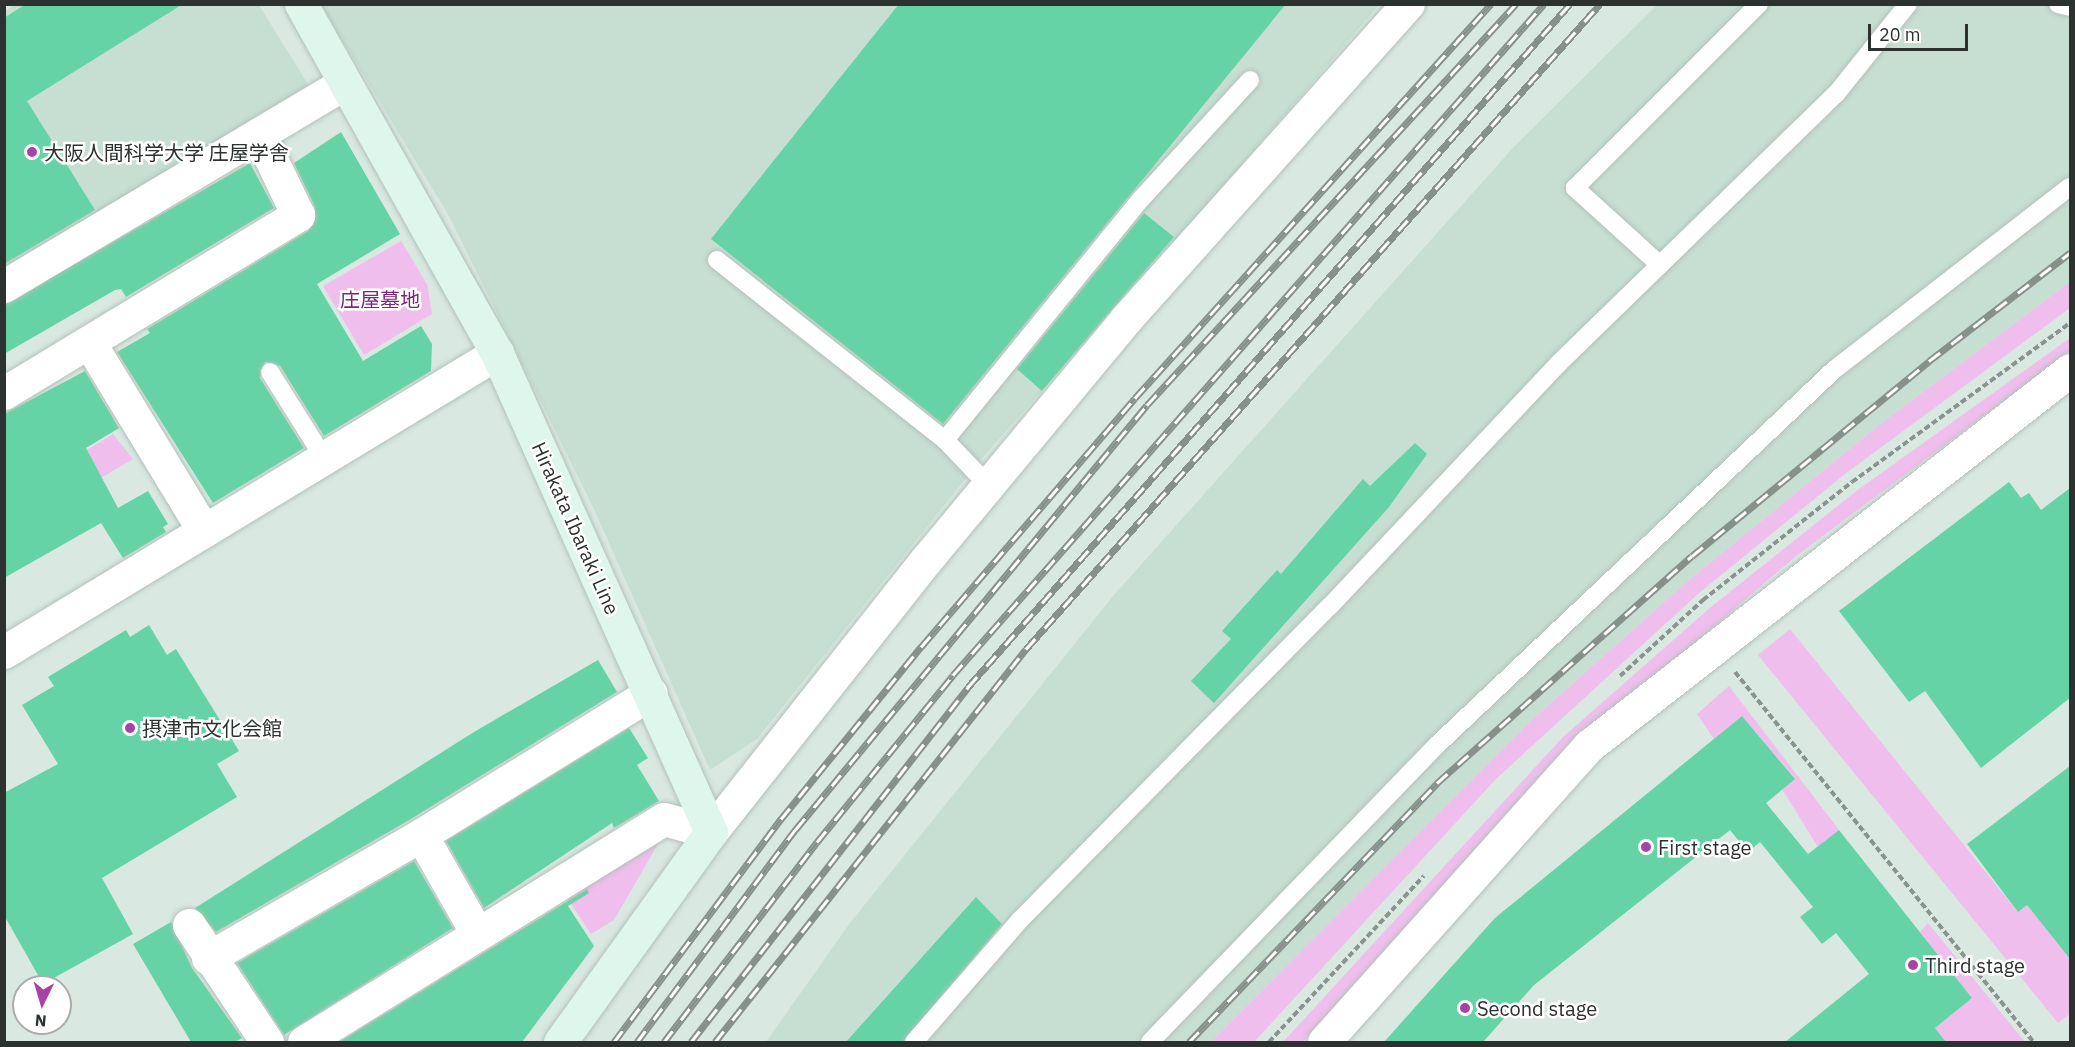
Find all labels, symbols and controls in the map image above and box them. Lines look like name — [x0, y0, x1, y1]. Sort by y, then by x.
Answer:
scale bar — [1871, 12, 1972, 50]
text: 20 m — [1879, 23, 1921, 46]
place label: 大阪人間科学大学 庄屋学舎 — [44, 140, 289, 164]
marker: 大阪人間科学大学 庄屋学舎 — [25, 145, 39, 159]
park label: 庄屋墓地 — [340, 287, 420, 311]
street label: Hirakata Ibaraki Line — [527, 438, 625, 618]
place label: 摂津市文化会館 — [142, 716, 282, 740]
marker: 摂津市文化会館 — [123, 721, 137, 735]
place label: First stage — [1658, 835, 1752, 859]
marker: First stage — [1639, 840, 1653, 854]
place label: Third stage — [1925, 953, 2025, 977]
marker: Third stage — [1906, 958, 1920, 972]
north arrow — [12, 975, 72, 1035]
place label: Second stage — [1477, 996, 1597, 1020]
marker: Second stage — [1458, 1001, 1472, 1015]
text: N — [34, 1010, 47, 1031]

